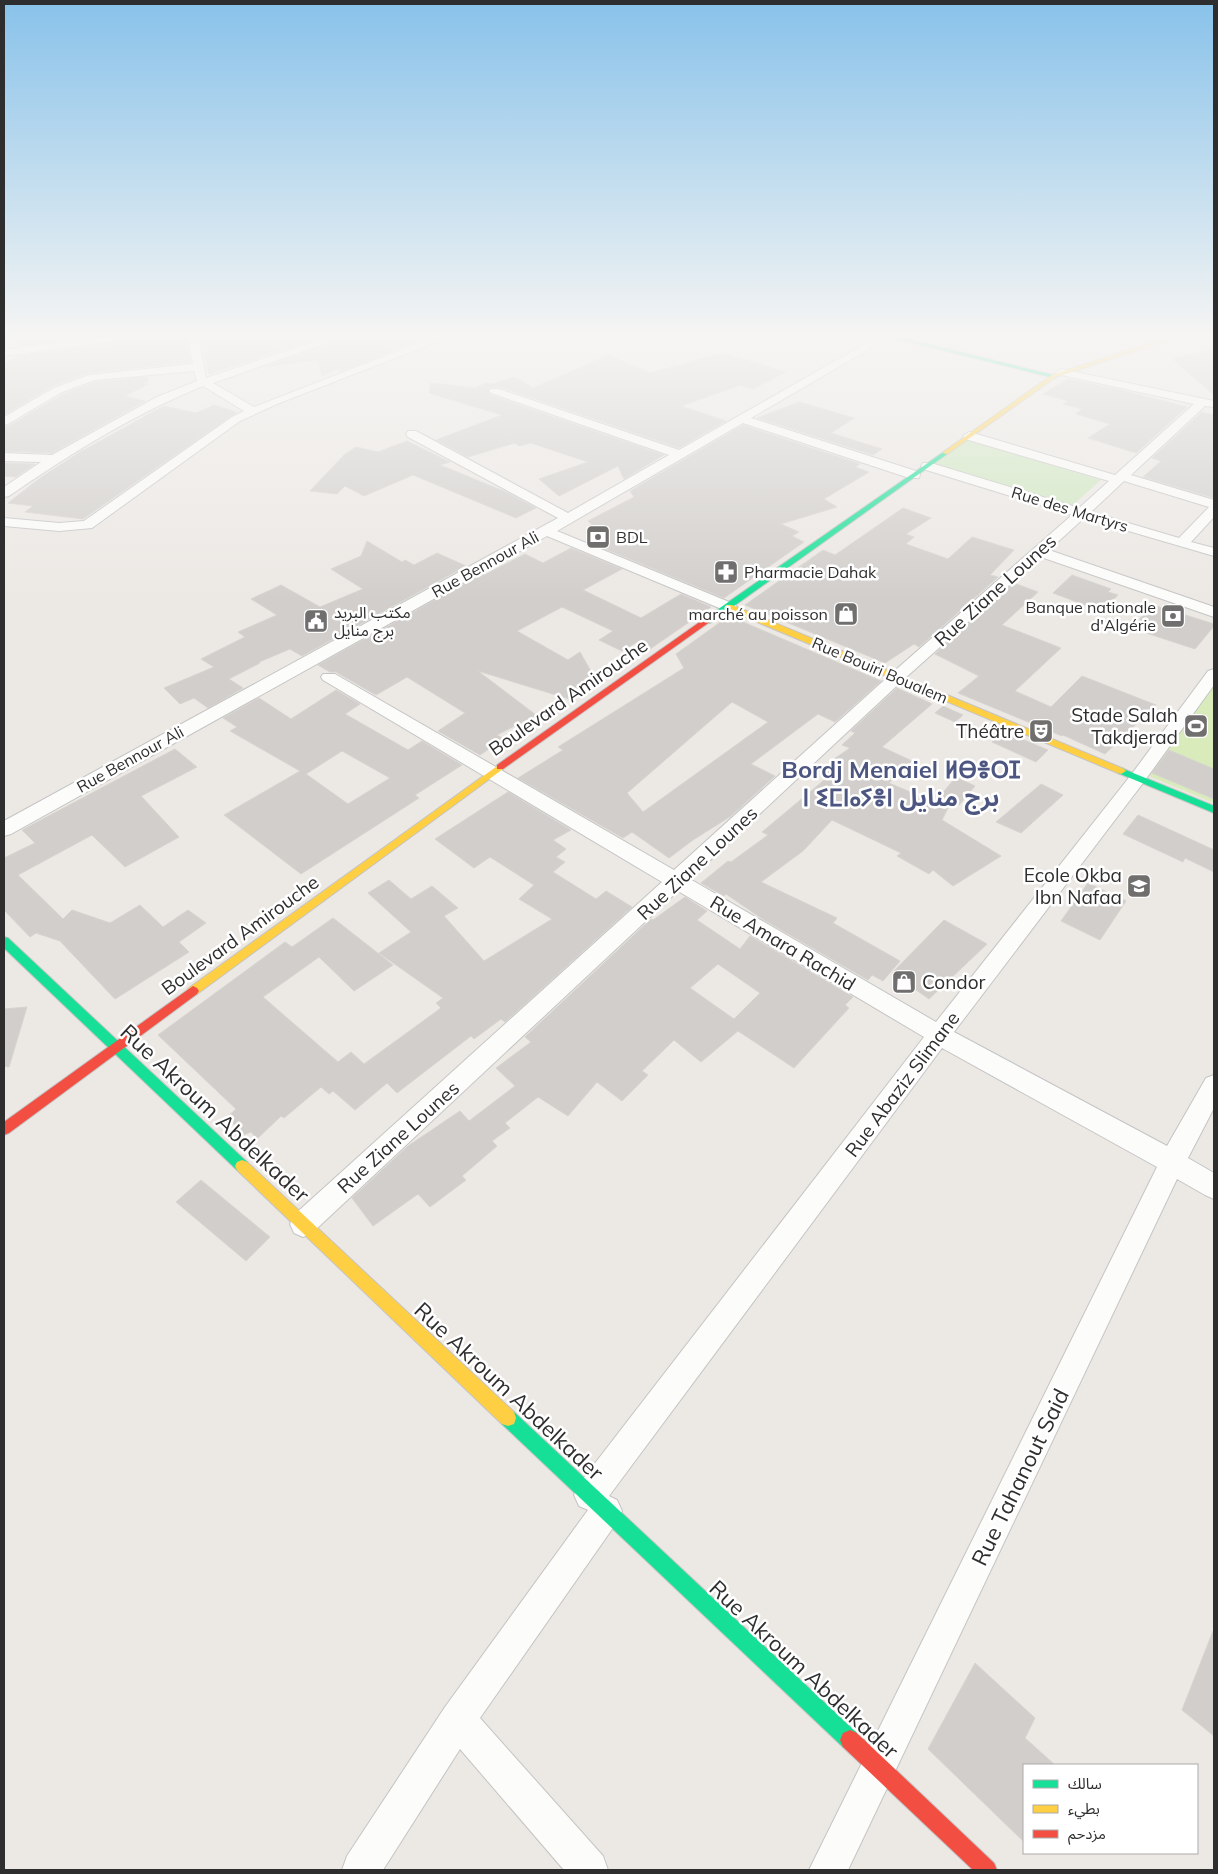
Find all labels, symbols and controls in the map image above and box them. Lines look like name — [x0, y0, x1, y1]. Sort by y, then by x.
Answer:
street label: Rue des Martyrs — [1009, 482, 1131, 536]
bank icon: BDL — [585, 524, 611, 550]
street label: Rue Bennour Ali — [428, 526, 542, 602]
place label: BDL — [616, 527, 648, 547]
street label: Rue Ziane Lounes — [929, 529, 1061, 651]
pharmacy icon: Pharmacie Dahak — [713, 559, 739, 585]
place label: Pharmacie Dahak — [744, 562, 877, 582]
place label: Banque nationale d'Algérie — [1025, 597, 1156, 635]
shop icon: marché au poisson — [833, 601, 859, 627]
place label: مكتب البريد برج منايل — [334, 602, 411, 643]
bank icon: Banque nationale d'Algérie — [1160, 603, 1186, 629]
place label: marché au poisson — [689, 604, 828, 624]
public building icon: مكتب البريد برج منايل — [303, 608, 329, 634]
street label: Rue Bouiri Boualem — [809, 632, 951, 708]
street label: Boulevard Amirouche — [484, 633, 652, 761]
place label: Stade Salah Takdjerad — [1071, 703, 1178, 749]
sports icon: Stade Salah Takdjerad — [1183, 713, 1209, 739]
theatre icon: Théâtre — [1028, 718, 1054, 744]
place label: Théâtre — [956, 719, 1024, 743]
street label: Rue Bennour Ali — [73, 721, 187, 797]
district label: Bordj Menaiel ⵍⴱⴻⵔⵊ ⵏ ⵉⵎⵏⴰⵢⴻⵏ برج منايل — [781, 754, 1021, 815]
street label: Rue Ziane Lounes — [632, 801, 762, 925]
place label: Ecole Okba Ibn Nafaa — [1024, 863, 1122, 909]
street label: Boulevard Amirouche — [157, 870, 323, 1000]
school or university icon: Ecole Okba Ibn Nafaa — [1126, 873, 1152, 899]
street label: Rue Amara Rachid — [706, 890, 860, 996]
shop icon: Condor — [891, 969, 917, 995]
place label: Condor — [922, 970, 986, 994]
street label: Rue Abaziz Slimane — [840, 1007, 964, 1161]
street label: Rue Akroum Abdelkader — [115, 1018, 315, 1208]
street label: Rue Ziane Lounes — [332, 1076, 464, 1198]
street label: Rue Akroum Abdelkader — [409, 1296, 609, 1486]
street label: Rue Tahanout Said — [965, 1384, 1075, 1570]
street label: Rue Akroum Abdelkader — [704, 1574, 904, 1764]
legend — [1023, 1764, 1198, 1854]
text: سالك — [1068, 1774, 1102, 1793]
text: بطيء — [1068, 1799, 1100, 1820]
text: مزدحم — [1068, 1824, 1106, 1845]

